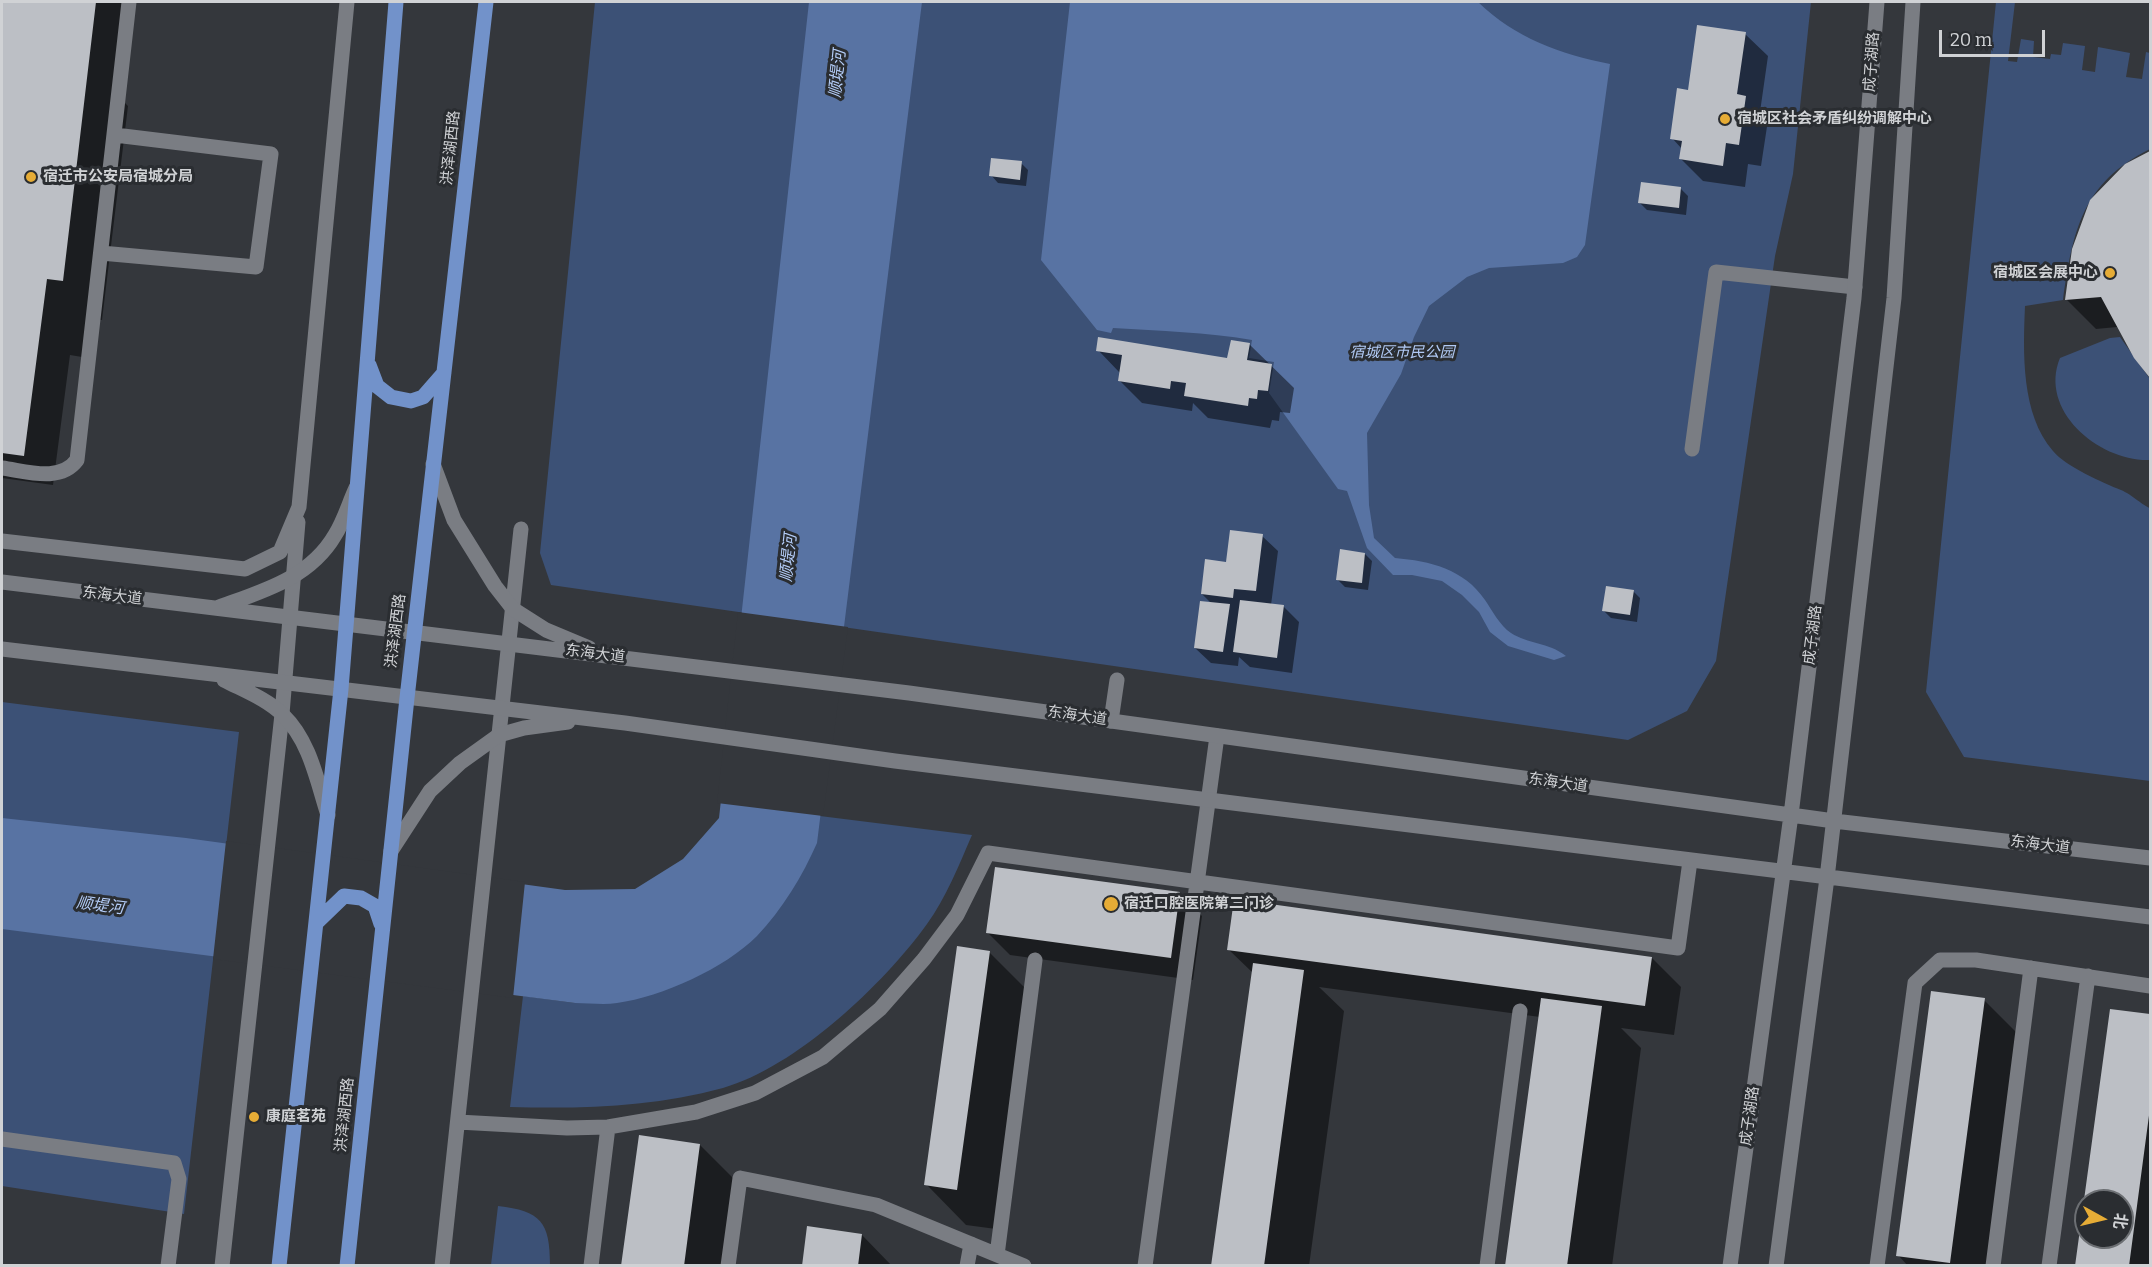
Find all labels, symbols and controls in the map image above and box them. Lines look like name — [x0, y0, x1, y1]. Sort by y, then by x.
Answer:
scale bar — [1942, 18, 2048, 56]
text: 20 m — [1950, 29, 1992, 51]
street label: 成子湖路 — [1861, 31, 1883, 93]
water label: 顺堤河 — [826, 49, 850, 99]
street label: 洪泽湖西路 — [438, 110, 464, 186]
place label: 宿城区社会矛盾纠纷调解中心 — [1737, 110, 1932, 128]
marker: 宿城区社会矛盾纠纷调解中心 — [1718, 112, 1732, 126]
place label: 宿迁市公安局宿城分局 — [43, 168, 193, 186]
marker: 宿迁市公安局宿城分局 — [24, 170, 38, 184]
place label: 宿城区会展中心 — [1993, 264, 2098, 282]
marker: 宿城区会展中心 — [2103, 266, 2117, 280]
park label: 宿城区市民公园 — [1350, 344, 1454, 362]
water label: 顺堤河 — [777, 533, 801, 583]
street label: 东海大道 — [81, 583, 143, 609]
street label: 洪泽湖西路 — [382, 593, 410, 669]
street label: 成子湖路 — [1800, 604, 1826, 666]
street label: 东海大道 — [564, 641, 626, 667]
street label: 东海大道 — [1046, 703, 1108, 729]
street label: 东海大道 — [1527, 770, 1589, 796]
street label: 东海大道 — [2009, 832, 2071, 858]
water label: 顺堤河 — [75, 894, 125, 918]
marker: 宿迁口腔医院第二门诊 — [1102, 895, 1120, 913]
place label: 宿迁口腔医院第二门诊 — [1124, 895, 1274, 913]
street label: 洪泽湖西路 — [332, 1077, 358, 1153]
street label: 成子湖路 — [1737, 1085, 1763, 1147]
place label: 康庭茗苑 — [266, 1108, 326, 1126]
marker: 康庭茗苑 — [247, 1110, 261, 1124]
north arrow — [2074, 1189, 2134, 1249]
text: 北 — [2110, 1212, 2131, 1231]

